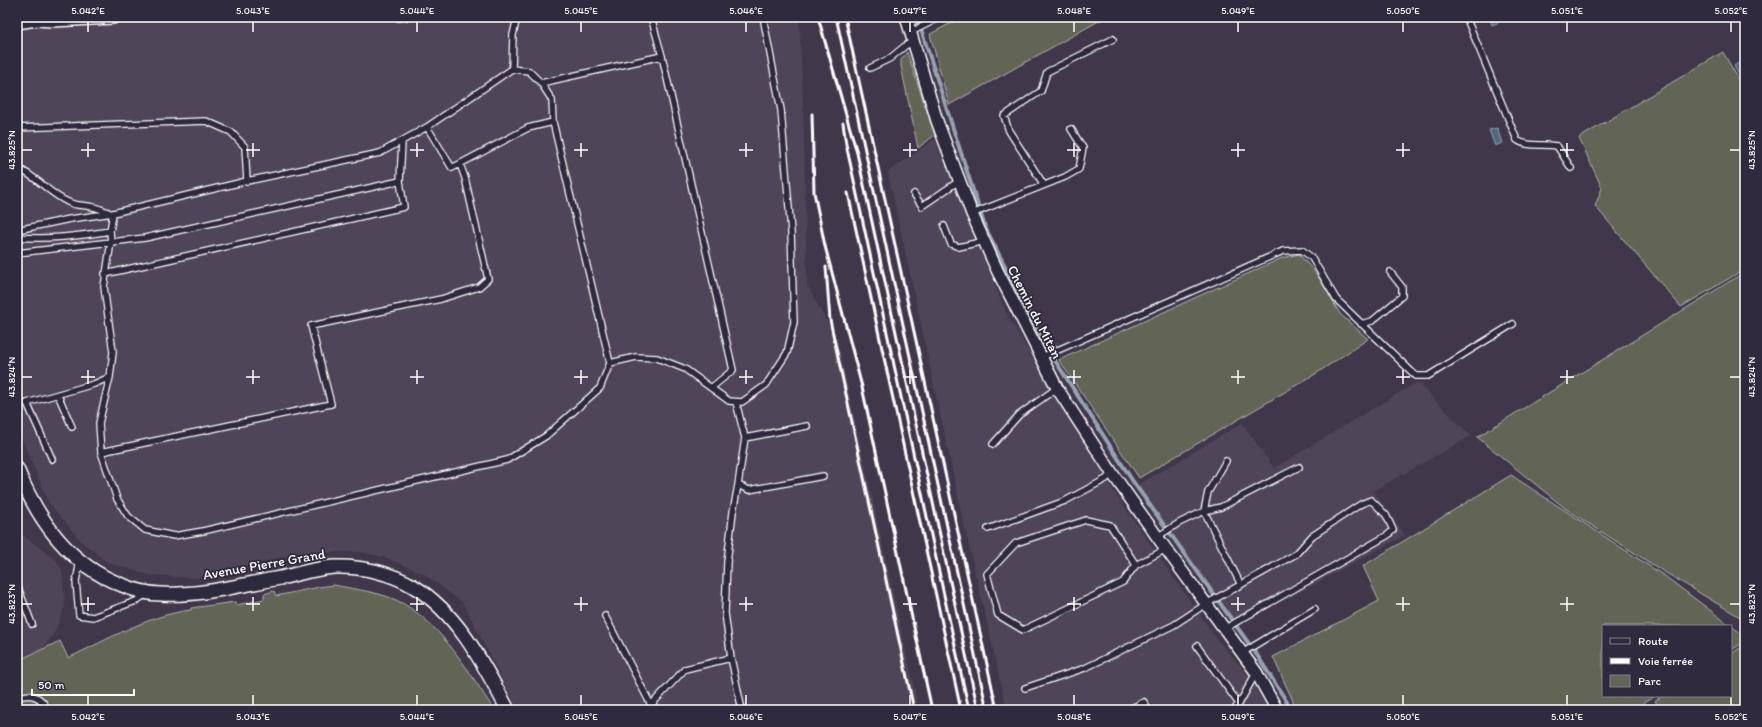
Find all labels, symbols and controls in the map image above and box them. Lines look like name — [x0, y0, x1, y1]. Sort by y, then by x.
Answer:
text: 5.042°E — [71, 4, 105, 17]
text: 5.043°E — [236, 4, 270, 17]
text: 5.044°E — [400, 4, 435, 17]
text: 5.045°E — [564, 4, 598, 17]
text: 5.046°E — [729, 4, 763, 17]
text: 5.047°E — [893, 4, 927, 17]
text: 5.048°E — [1057, 4, 1091, 17]
text: 5.049°E — [1221, 4, 1255, 17]
text: 5.050°E — [1386, 4, 1420, 17]
text: 5.051°E — [1551, 4, 1584, 17]
text: 5.052°E — [1715, 4, 1748, 17]
text: 43.825°N — [5, 130, 18, 170]
text: 43.825°N — [1745, 130, 1758, 170]
street label: Chemin du Mitan — [1004, 263, 1065, 362]
text: 43.824°N — [5, 357, 18, 397]
text: 43.824°N — [1745, 357, 1758, 397]
street label: Avenue Pierre Grand — [202, 545, 327, 584]
text: 43.823°N — [5, 584, 18, 624]
text: 43.823°N — [1745, 584, 1758, 624]
legend — [1602, 625, 1732, 697]
text: Route — [1638, 634, 1668, 648]
text: Voie ferrée — [1638, 654, 1693, 668]
scale bar — [32, 671, 134, 697]
text: Parc — [1638, 674, 1661, 688]
text: 50 m — [38, 678, 64, 692]
text: 5.042°E — [71, 710, 105, 723]
text: 5.043°E — [236, 710, 270, 723]
text: 5.044°E — [400, 710, 435, 723]
text: 5.045°E — [564, 710, 598, 723]
text: 5.046°E — [729, 710, 763, 723]
text: 5.047°E — [893, 710, 927, 723]
text: 5.048°E — [1057, 710, 1091, 723]
text: 5.049°E — [1221, 710, 1255, 723]
text: 5.050°E — [1386, 710, 1420, 723]
text: 5.051°E — [1551, 710, 1584, 723]
text: 5.052°E — [1715, 710, 1748, 723]

